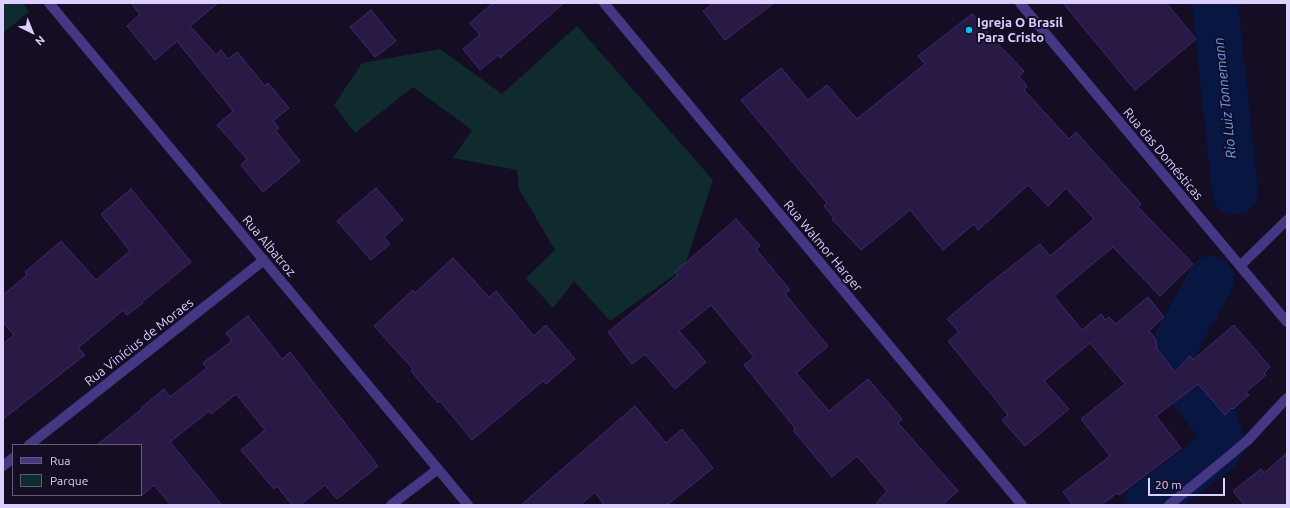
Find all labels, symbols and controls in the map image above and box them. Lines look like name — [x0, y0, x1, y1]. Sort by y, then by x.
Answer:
north arrow — [12, 12, 52, 52]
place label: Igreja O Brasil Para Cristo — [977, 15, 1063, 46]
marker: Igreja O Brasil Para Cristo — [964, 25, 974, 35]
text: N — [33, 34, 47, 48]
water label: Rio Luiz Tonnemann — [1210, 37, 1240, 159]
street label: Rua das Domésticas — [1120, 105, 1206, 203]
street label: Rua Walmor Harger — [780, 197, 866, 295]
street label: Rua Albatroz — [239, 212, 299, 280]
street label: Rua Vinícius de Moraes — [81, 295, 197, 389]
legend — [12, 444, 142, 496]
text: Rua — [50, 454, 71, 467]
scale bar — [1150, 470, 1227, 496]
text: Parque — [50, 474, 88, 487]
text: 20 m — [1155, 478, 1182, 491]

